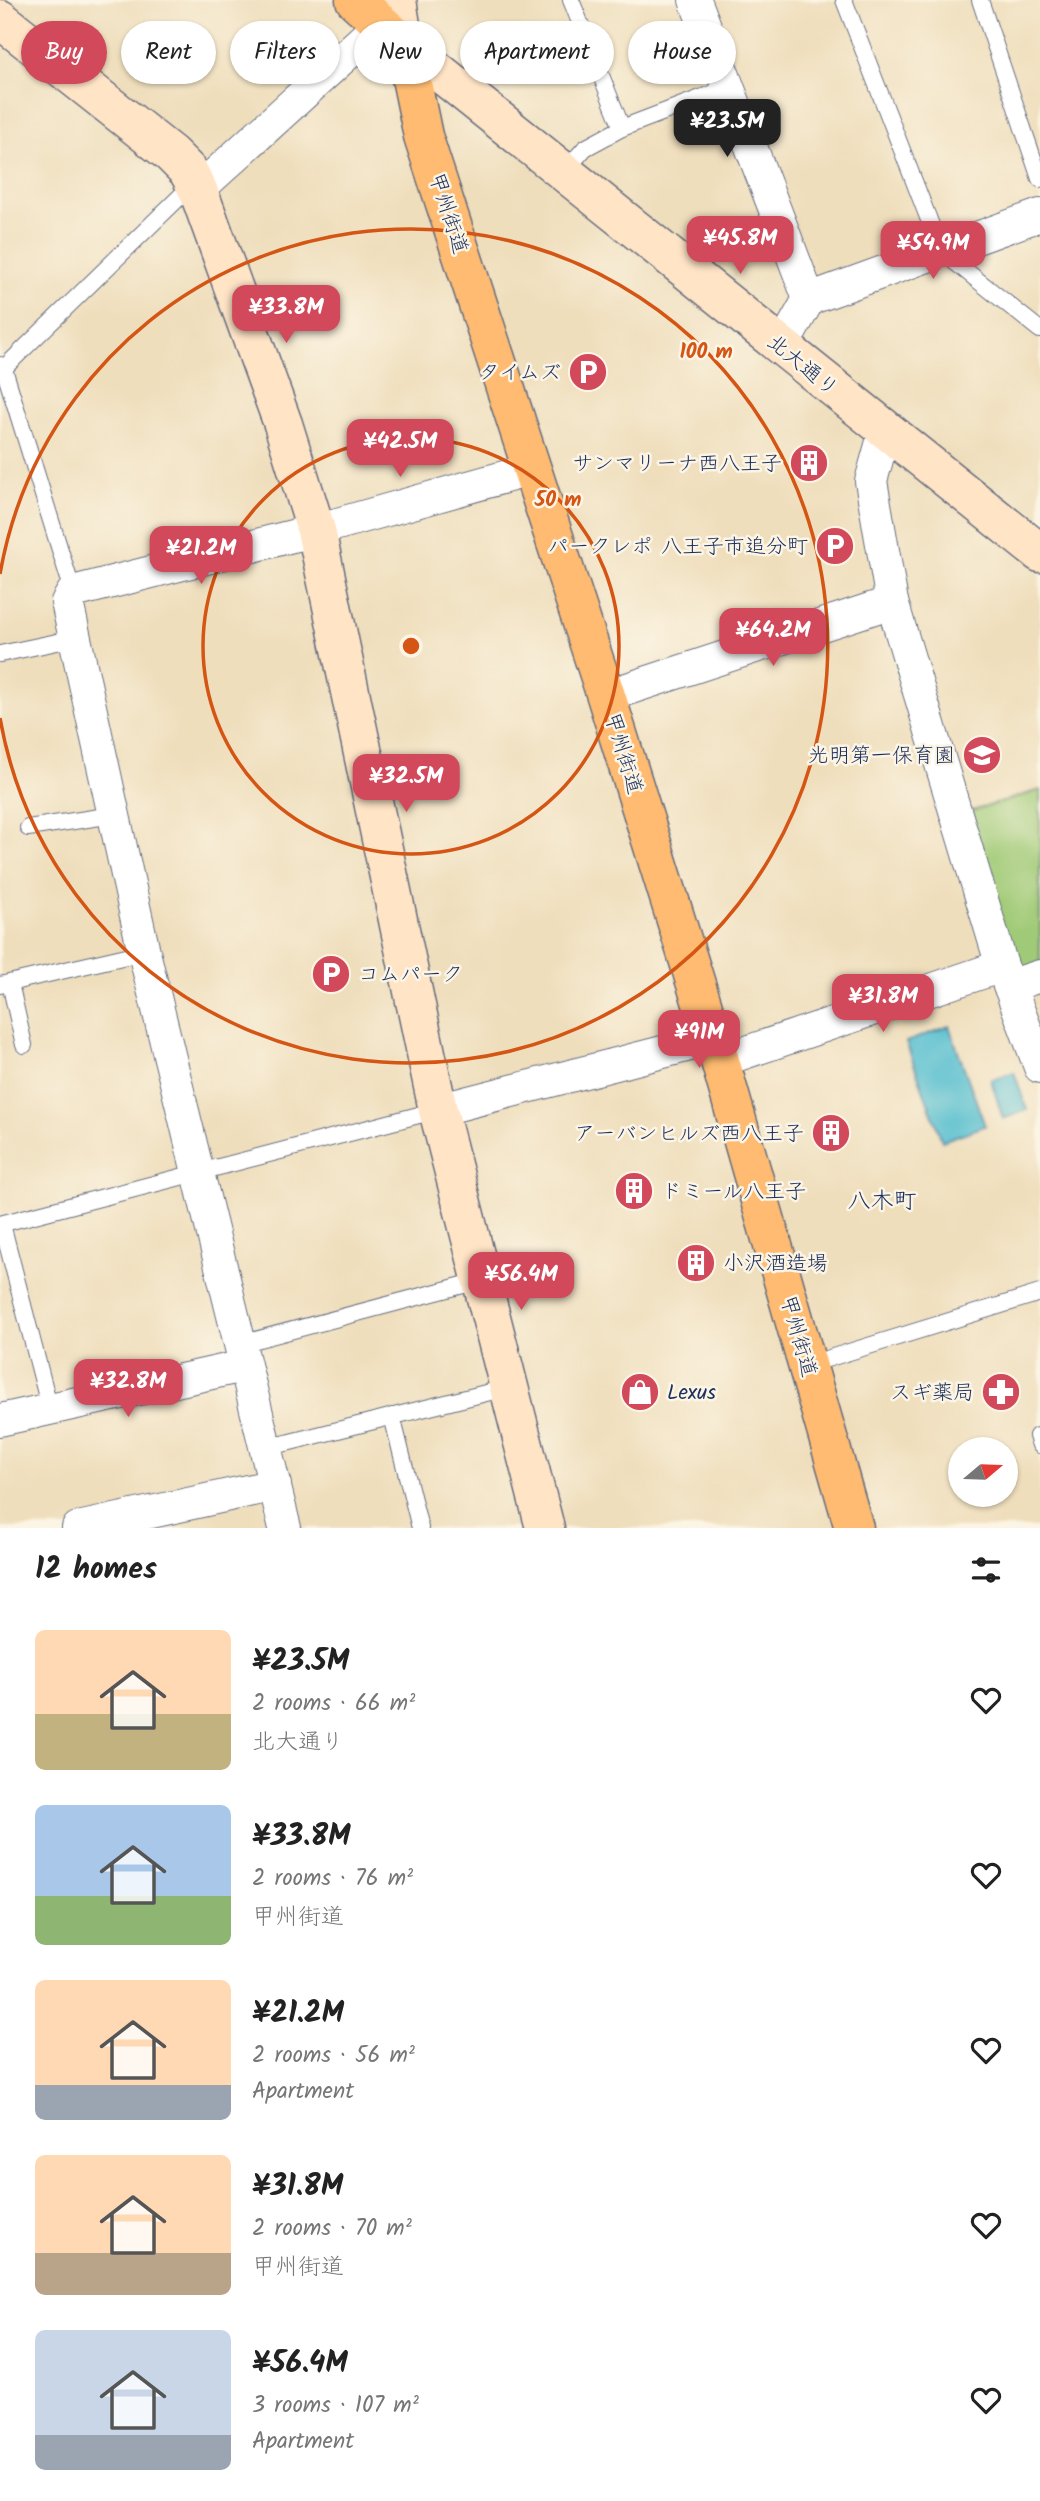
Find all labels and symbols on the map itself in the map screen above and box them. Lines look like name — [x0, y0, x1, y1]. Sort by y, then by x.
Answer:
pin: ¥23.5M — [670, 100, 784, 159]
street label: 甲州街道 — [419, 168, 476, 259]
pin: ¥45.8M — [683, 216, 797, 276]
pin: ¥54.9M — [876, 222, 990, 281]
pin: ¥33.8M — [229, 286, 343, 345]
street label: 北大通り — [759, 327, 845, 405]
text: 100 m — [679, 336, 733, 369]
parking icon: タイムズ — [567, 351, 609, 393]
place label: タイムズ — [479, 357, 561, 390]
pin: ¥42.5M — [343, 420, 457, 479]
building icon: サンマリーナ西八王子 — [788, 442, 830, 484]
place label: サンマリーナ西八王子 — [572, 448, 782, 481]
text: 50 m — [534, 484, 581, 517]
parking icon: パークレポ 八王子市追分町 — [814, 525, 856, 567]
pin: ¥21.2M — [144, 526, 258, 586]
place label: パークレポ 八王子市追分町 — [548, 531, 808, 564]
pin: ¥64.2M — [716, 608, 830, 668]
centre of rings — [399, 634, 423, 658]
street label: 甲州街道 — [595, 708, 651, 798]
school or university icon: 光明第一保育園 — [961, 734, 1003, 776]
place label: 光明第一保育園 — [808, 740, 955, 773]
pin: ¥32.5M — [349, 754, 463, 814]
parking icon: コムパーク — [310, 953, 352, 995]
place label: コムパーク — [358, 959, 463, 992]
pin: ¥31.8M — [826, 974, 940, 1034]
pin: ¥91M — [658, 1010, 740, 1070]
building icon: アーバンヒルズ西八王子 — [810, 1112, 852, 1154]
place label: アーバンヒルズ西八王子 — [574, 1118, 804, 1151]
building icon: ドミール八王子 — [613, 1170, 655, 1212]
place label: ドミール八王子 — [661, 1176, 806, 1209]
district label: 八木町 — [848, 1184, 917, 1220]
building icon: 小沢酒造場 — [675, 1242, 717, 1284]
place label: 小沢酒造場 — [723, 1248, 828, 1281]
pin: ¥56.4M — [464, 1252, 578, 1312]
street label: 甲州街道 — [770, 1291, 825, 1381]
pin: ¥32.8M — [71, 1360, 185, 1419]
shop icon: Lexus — [619, 1371, 661, 1413]
pharmacy icon: スギ薬局 — [980, 1371, 1022, 1413]
place label: Lexus — [667, 1377, 716, 1410]
place label: スギ薬局 — [890, 1377, 974, 1410]
north arrow — [948, 1437, 1018, 1507]

